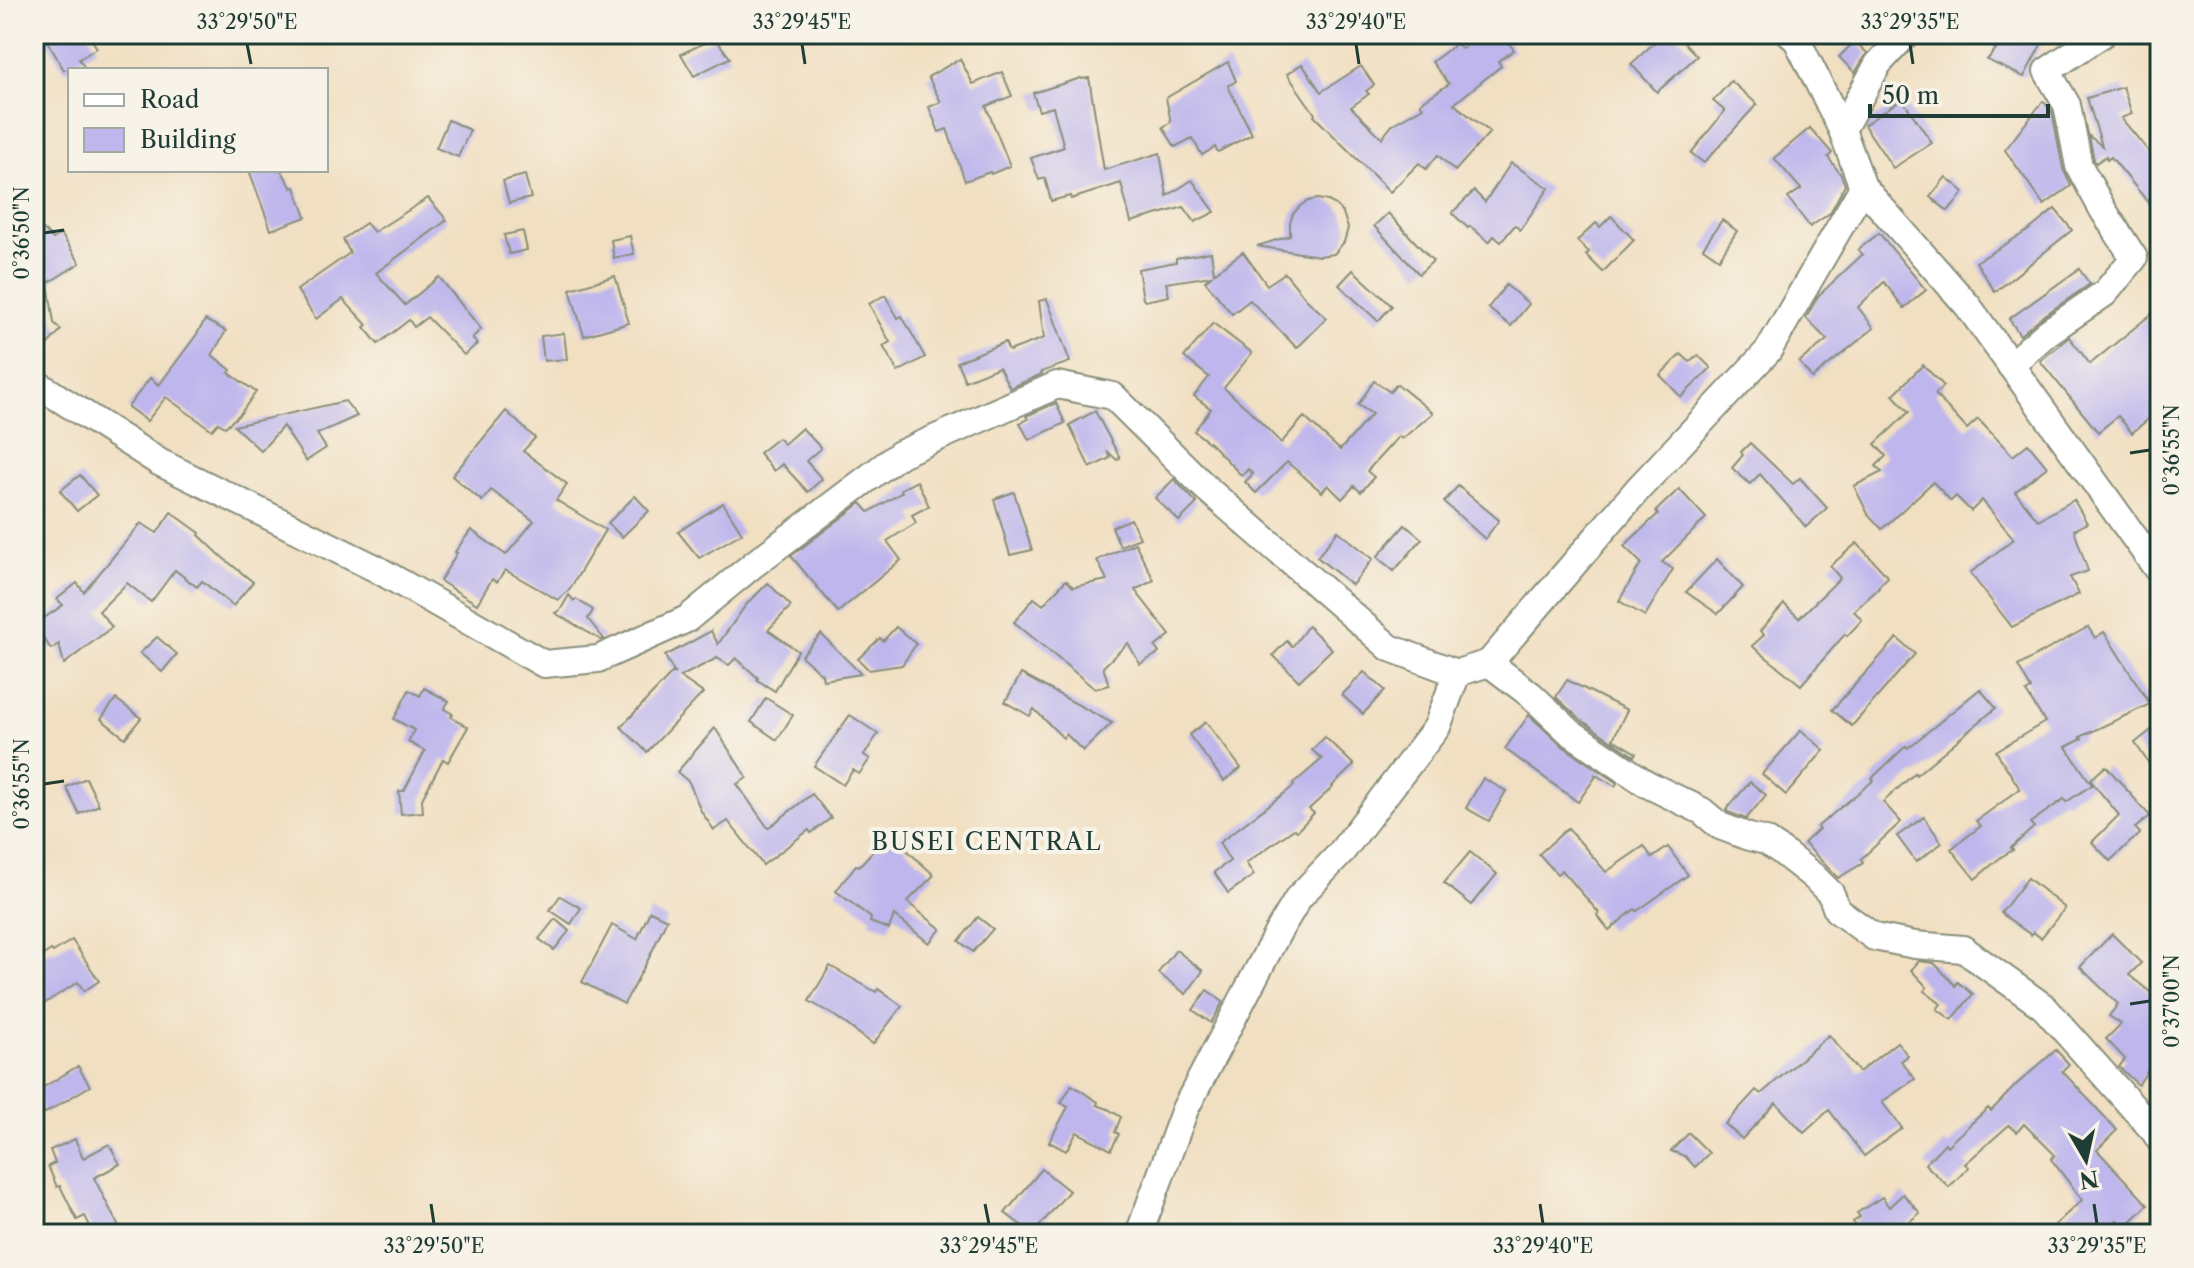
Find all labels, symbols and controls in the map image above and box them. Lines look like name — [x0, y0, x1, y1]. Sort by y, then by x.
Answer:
text: 33°29'50"E — [197, 10, 297, 34]
text: 33°29'45"E — [753, 10, 851, 34]
text: 33°29'40"E — [1306, 10, 1406, 34]
text: 33°29'35"E — [1860, 10, 1960, 34]
legend — [68, 68, 328, 172]
scale bar — [1870, 68, 2048, 118]
text: 50 m — [1882, 81, 1939, 110]
text: Road — [140, 85, 200, 114]
text: Building — [140, 125, 236, 154]
text: 0°36'50"N — [10, 186, 34, 280]
text: 0°36'55"N — [2160, 404, 2184, 496]
text: 0°36'55"N — [10, 738, 34, 830]
district label: BUSEI CENTRAL — [871, 827, 1103, 856]
text: 0°37'00"N — [2160, 954, 2184, 1048]
north arrow — [2046, 1120, 2126, 1200]
text: N — [2077, 1164, 2101, 1194]
text: 33°29'50"E — [384, 1234, 484, 1258]
text: 33°29'45"E — [940, 1234, 1038, 1258]
text: 33°29'40"E — [1493, 1234, 1593, 1258]
text: 33°29'35"E — [2047, 1234, 2147, 1258]

